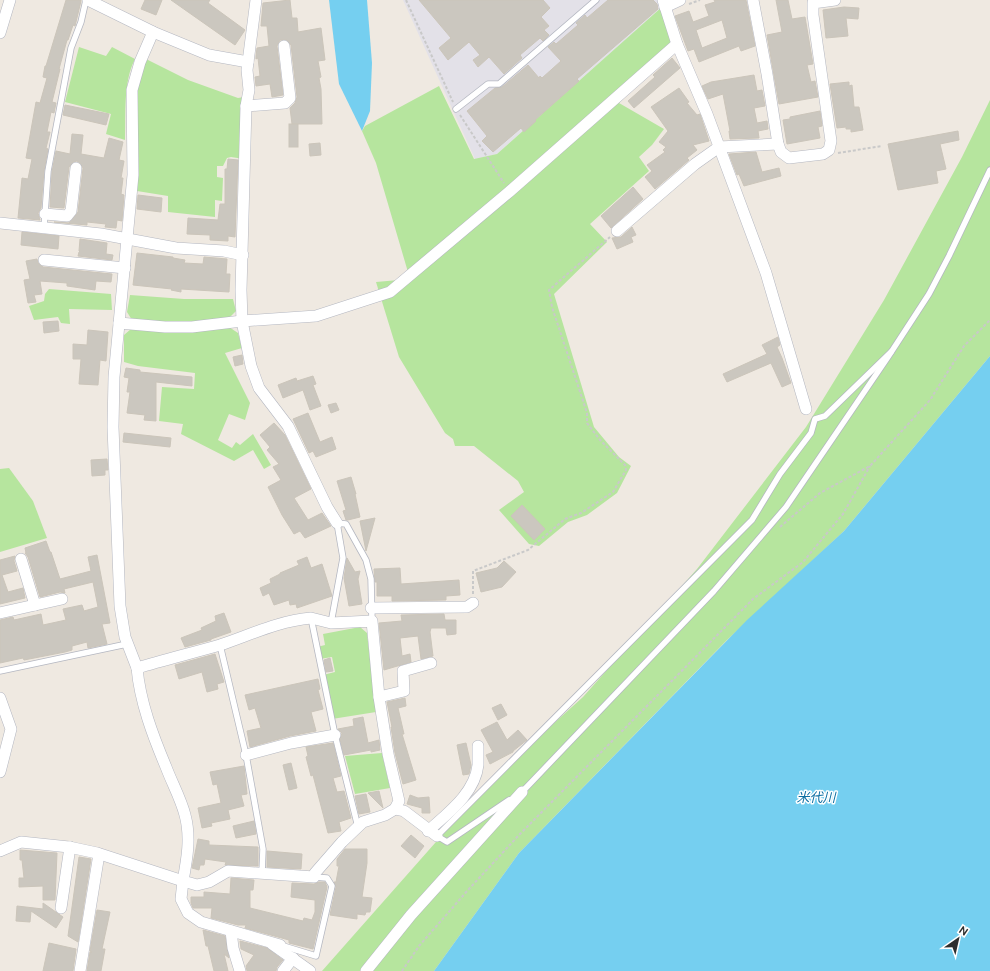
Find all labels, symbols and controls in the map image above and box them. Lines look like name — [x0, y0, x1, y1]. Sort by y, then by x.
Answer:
water label: 米代川 — [796, 790, 837, 804]
north arrow — [938, 919, 978, 959]
text: N — [957, 923, 970, 938]

